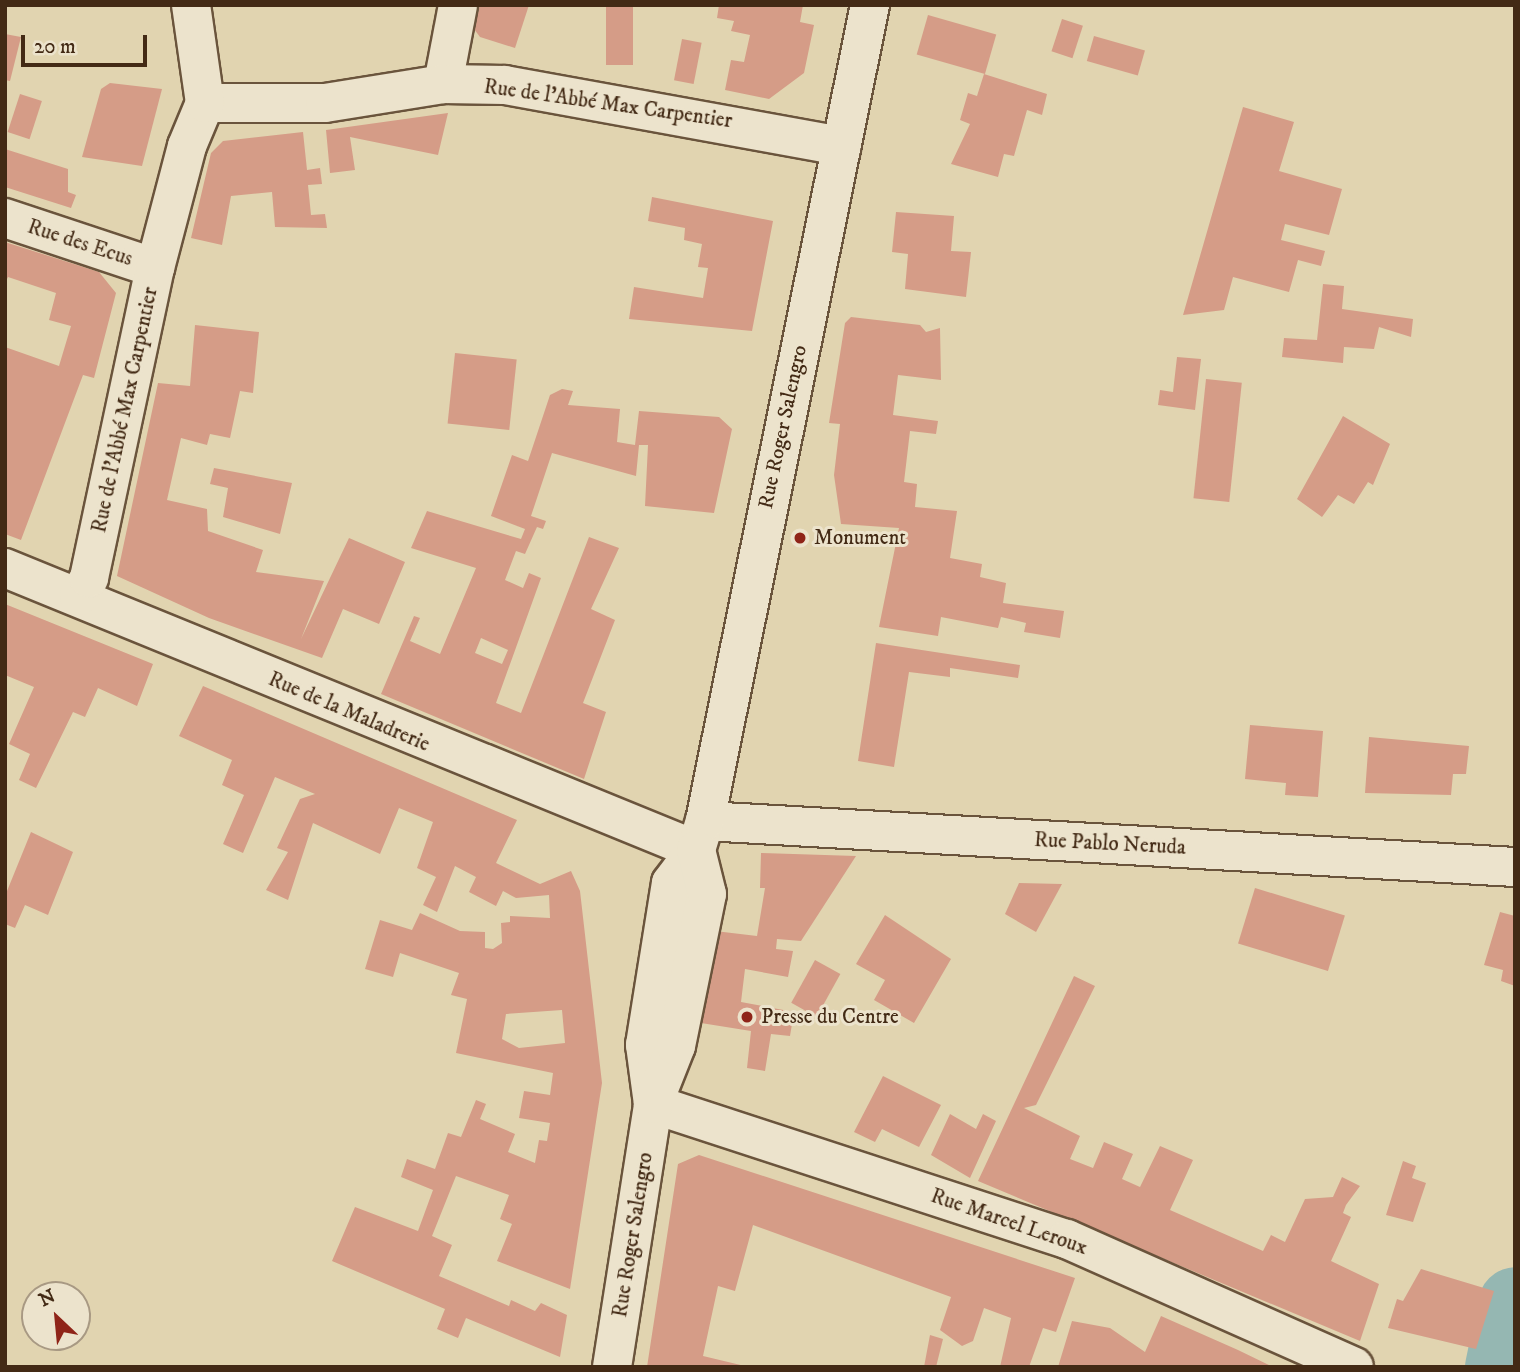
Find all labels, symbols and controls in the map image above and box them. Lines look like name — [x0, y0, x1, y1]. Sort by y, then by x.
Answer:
scale bar — [24, 21, 150, 65]
text: 20 m — [34, 34, 76, 60]
street label: Rue de l'Abbé Max Carpentier — [482, 74, 734, 134]
street label: Rue des Ecus — [24, 214, 136, 272]
street label: Rue de l'Abbé Max Carpentier — [87, 285, 163, 535]
street label: Rue Roger Salengro — [753, 343, 813, 511]
place label: Monument — [814, 525, 906, 551]
marker: Monument — [792, 530, 808, 546]
street label: Rue de la Maladrerie — [264, 667, 434, 757]
street label: Rue Pablo Neruda — [1033, 827, 1187, 861]
place label: Presse du Centre — [761, 1004, 899, 1030]
marker: Presse du Centre — [739, 1009, 755, 1025]
street label: Rue Roger Salengro — [608, 1151, 658, 1319]
street label: Rue Marcel Leroux — [927, 1183, 1091, 1261]
north arrow — [21, 1281, 91, 1351]
text: N — [35, 1285, 60, 1312]

